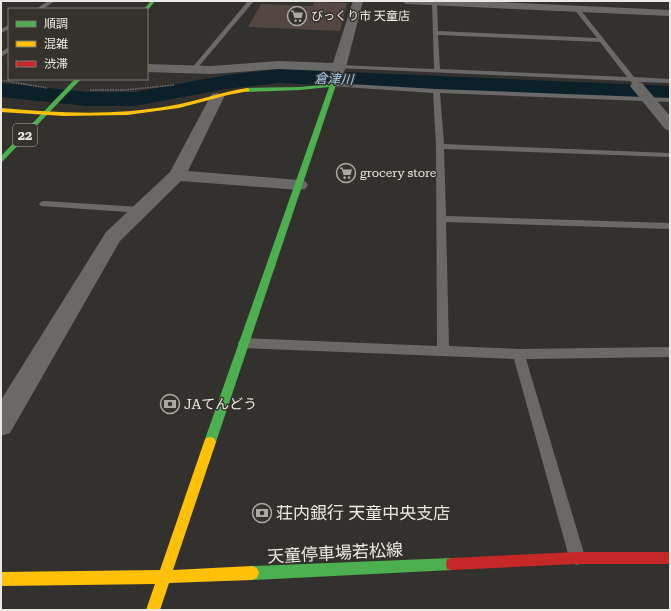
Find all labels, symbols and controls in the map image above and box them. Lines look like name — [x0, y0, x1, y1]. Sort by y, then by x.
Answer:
supermarket icon: びっくり市 天童店 — [286, 5, 308, 27]
legend — [8, 8, 148, 80]
place label: びっくり市 天童店 — [311, 9, 410, 23]
text: 順調 — [44, 17, 68, 31]
text: 混雑 — [44, 37, 68, 51]
text: 渋滞 — [44, 57, 68, 71]
water label: 倉津川 — [314, 71, 356, 87]
road number: 22 — [13, 124, 37, 146]
supermarket icon: grocery store — [335, 162, 357, 184]
place label: grocery store — [360, 166, 437, 180]
bank icon: JAてんどう — [159, 393, 181, 415]
place label: JAてんどう — [184, 396, 257, 412]
bank icon: 荘内銀行 天童中央支店 — [251, 502, 273, 524]
place label: 荘内銀行 天童中央支店 — [276, 503, 450, 523]
street label: 天童停車場若松線 — [267, 539, 403, 567]

